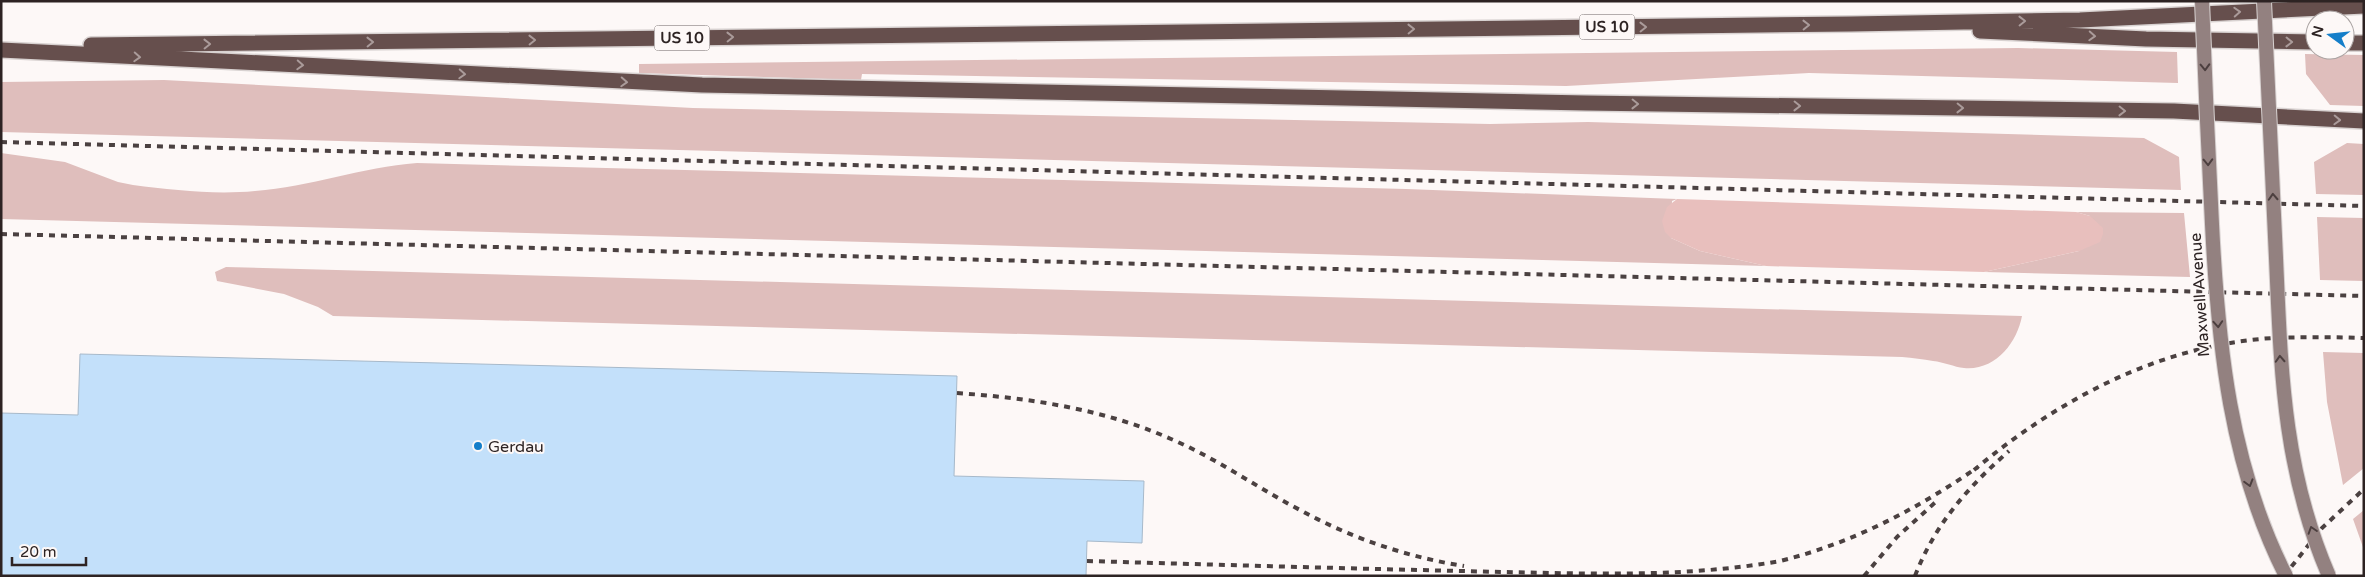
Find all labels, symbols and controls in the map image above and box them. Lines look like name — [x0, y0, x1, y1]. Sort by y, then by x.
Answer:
one-way arrow — [2233, 7, 2241, 18]
north arrow — [2305, 10, 2355, 60]
road number: US 10 — [1580, 15, 1634, 40]
one-way arrow — [2018, 16, 2026, 26]
one-way arrow — [1802, 20, 1810, 30]
one-way arrow — [1640, 21, 1648, 32]
one-way arrow — [1408, 24, 1415, 34]
text: N — [2308, 24, 2328, 39]
road number: US 10 — [654, 26, 710, 50]
one-way arrow — [2088, 31, 2096, 42]
one-way arrow — [726, 32, 734, 43]
one-way arrow — [529, 35, 537, 45]
one-way arrow — [366, 37, 374, 47]
one-way arrow — [2286, 37, 2293, 47]
one-way arrow — [204, 39, 212, 49]
one-way arrow — [134, 51, 142, 62]
one-way arrow — [296, 59, 304, 70]
one-way arrow — [2199, 64, 2210, 72]
one-way arrow — [458, 68, 466, 79]
one-way arrow — [620, 77, 628, 87]
one-way arrow — [1632, 99, 1639, 109]
one-way arrow — [1794, 101, 1802, 111]
one-way arrow — [1956, 103, 1964, 114]
one-way arrow — [2118, 106, 2126, 116]
one-way arrow — [2334, 115, 2341, 125]
one-way arrow — [2203, 158, 2214, 166]
one-way arrow — [2267, 193, 2278, 201]
street label: Maxwell Avenue — [2186, 232, 2214, 358]
one-way arrow — [2212, 320, 2223, 328]
one-way arrow — [2275, 355, 2286, 363]
place label: Gerdau — [488, 437, 544, 457]
marker: Gerdau — [472, 440, 484, 452]
one-way arrow — [2243, 479, 2254, 488]
one-way arrow — [2307, 527, 2317, 535]
scale bar — [12, 534, 86, 566]
text: 20 m — [20, 543, 57, 561]

